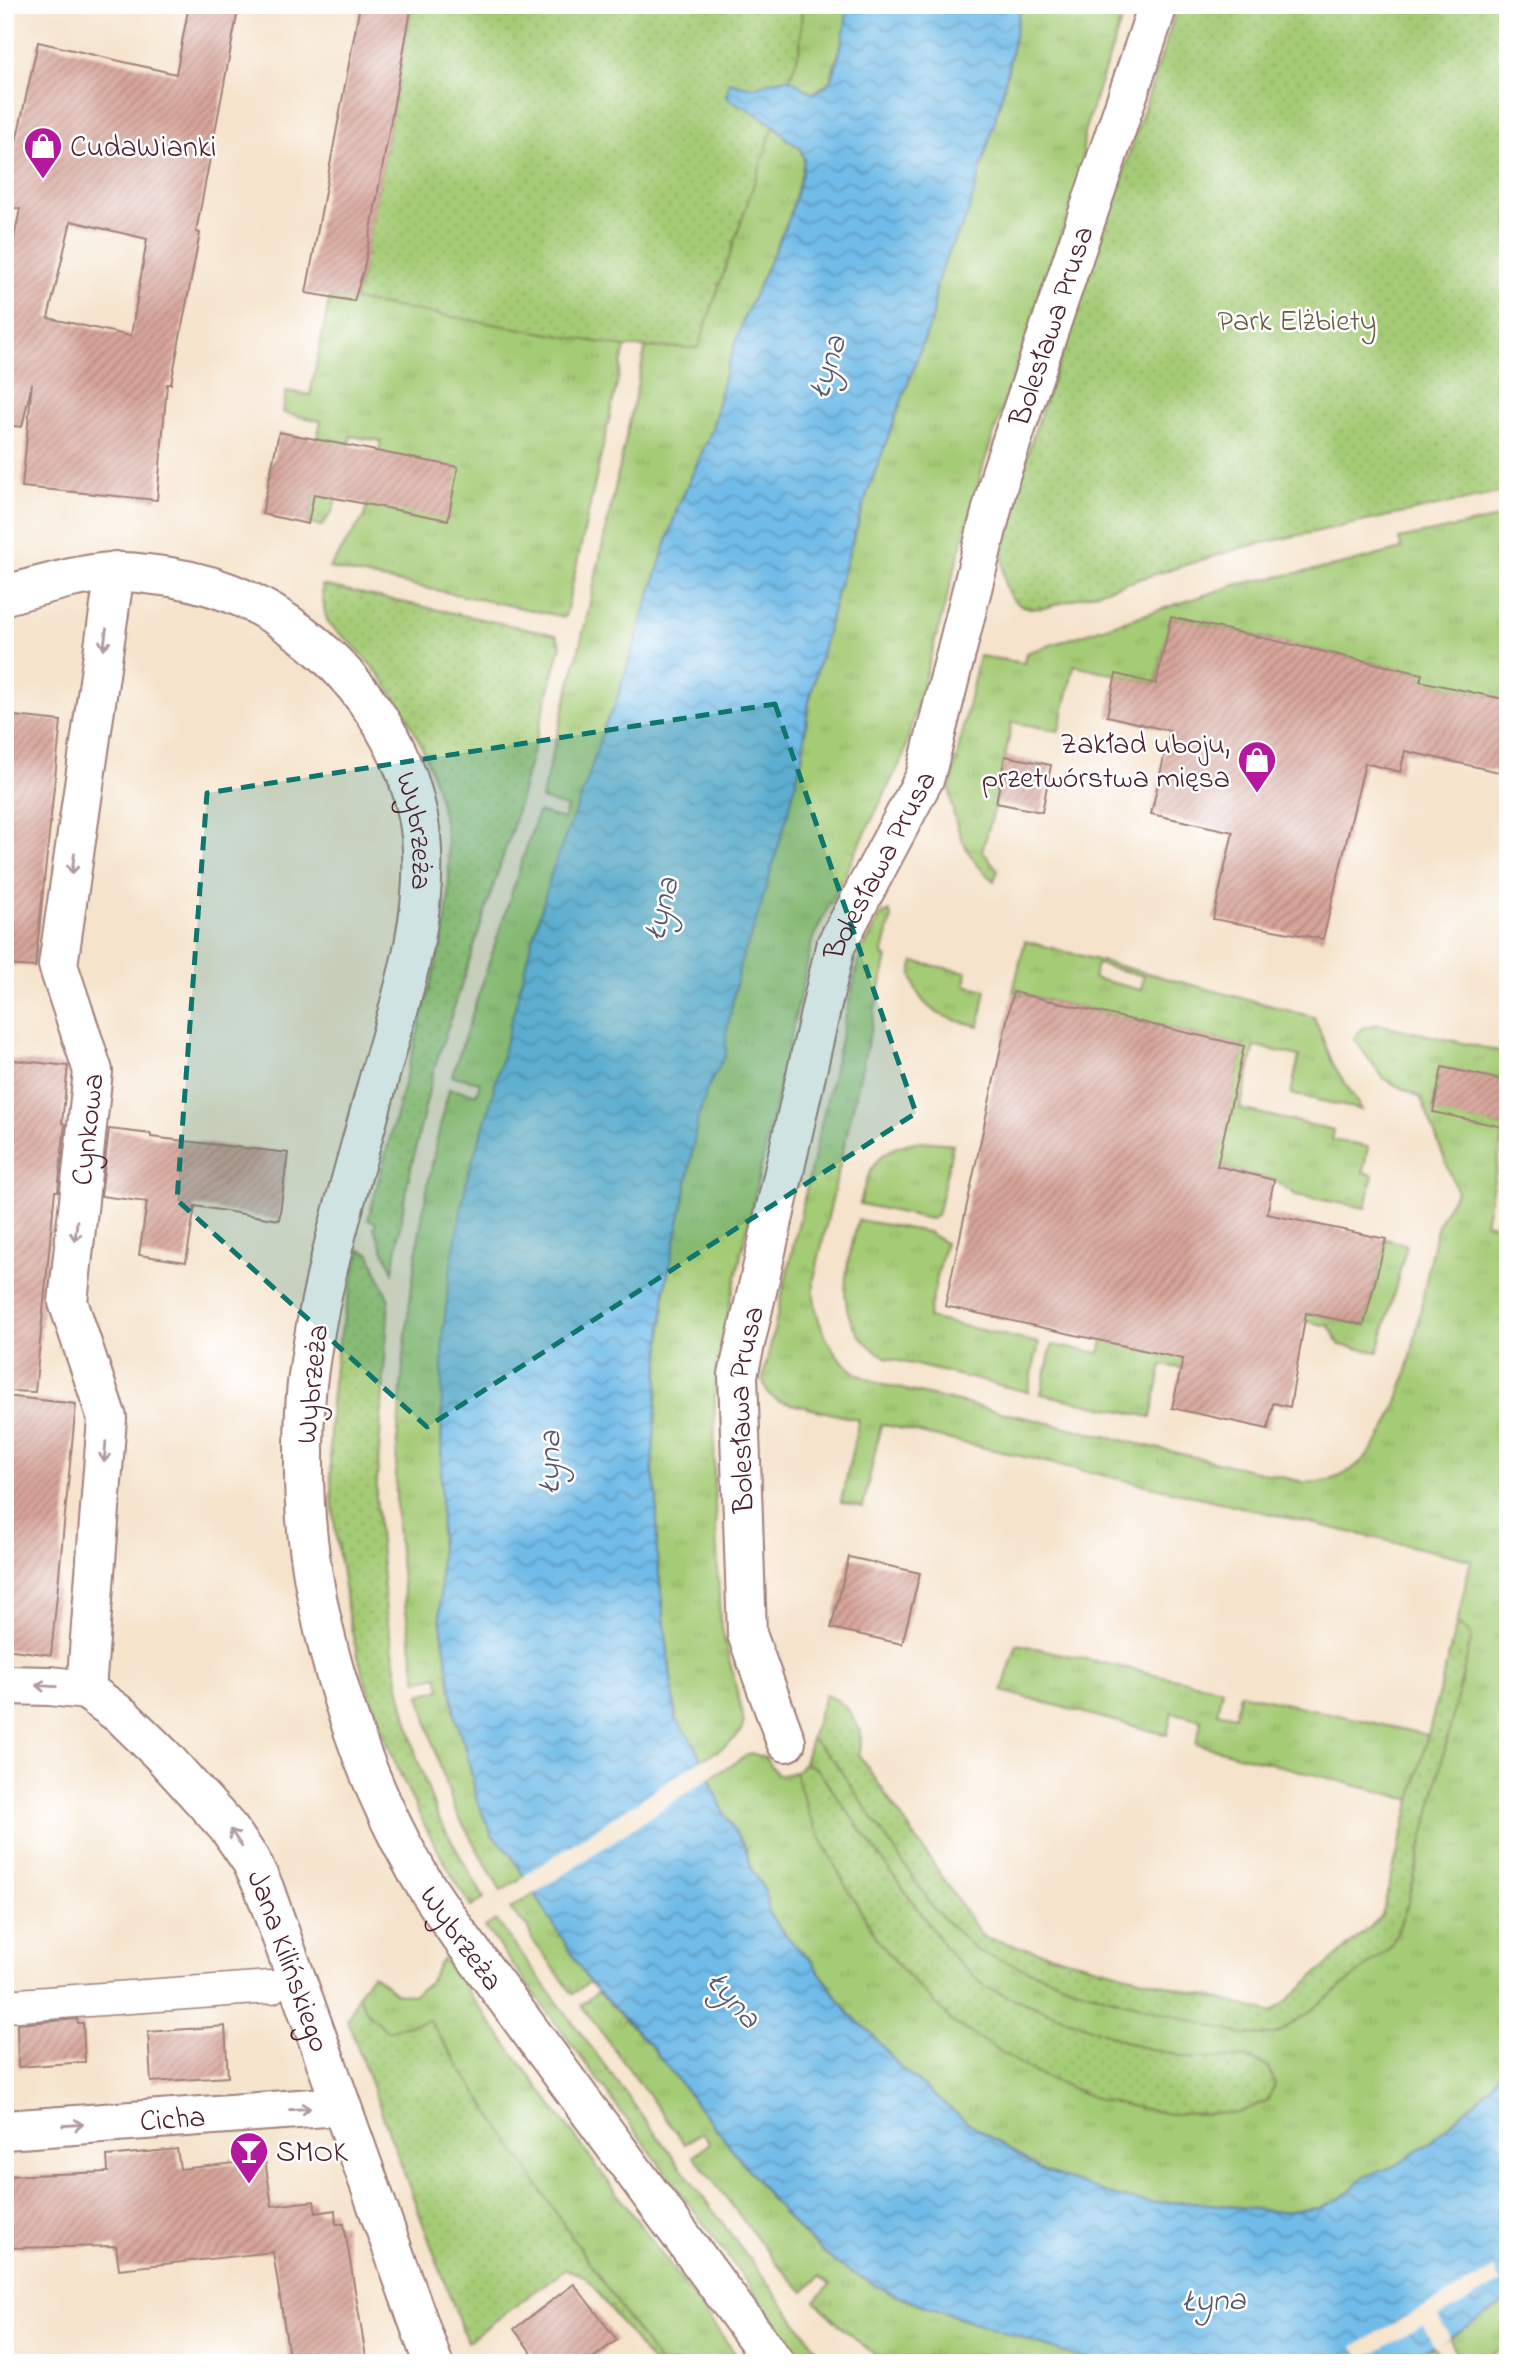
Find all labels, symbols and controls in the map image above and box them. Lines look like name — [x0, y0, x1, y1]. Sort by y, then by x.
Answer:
shop icon: CudaWianki — [22, 125, 64, 180]
place label: CudaWianki — [70, 127, 216, 171]
street label: Bolesława Prusa — [999, 221, 1107, 433]
park label: Park Elżbiety — [1218, 301, 1376, 345]
water label: Łyna — [798, 329, 861, 404]
one-way arrow — [99, 627, 112, 650]
place label: Zakład uboju, przetwórstwa mięsa — [982, 724, 1230, 802]
shop icon: Zakład uboju, przetwórstwa mięsa — [1236, 739, 1278, 794]
street label: Bolesława Prusa — [814, 764, 949, 964]
street label: Wybrzeża — [382, 766, 441, 891]
one-way arrow — [66, 852, 79, 875]
water label: Łyna — [633, 872, 694, 945]
street label: Cynkowa — [62, 1071, 118, 1188]
one-way arrow — [69, 1219, 82, 1242]
street label: Bolesława Prusa — [719, 1302, 778, 1515]
street label: Wybrzeża — [286, 1322, 342, 1446]
water label: Łyna — [527, 1430, 576, 1494]
one-way arrow — [98, 1440, 111, 1462]
one-way arrow — [35, 1679, 57, 1692]
one-way arrow — [228, 1829, 243, 1848]
street label: Jana Kilińskiego — [233, 1863, 340, 2059]
street label: Wybrzeża — [407, 1878, 512, 2001]
water label: Łyna — [694, 1962, 771, 2041]
street label: Cicha — [138, 2097, 207, 2145]
one-way arrow — [288, 2102, 311, 2115]
one-way arrow — [62, 2118, 84, 2131]
bar icon: SMOK — [228, 2130, 270, 2185]
place label: SMOK — [276, 2132, 348, 2176]
water label: Łyna — [1182, 2278, 1247, 2327]

